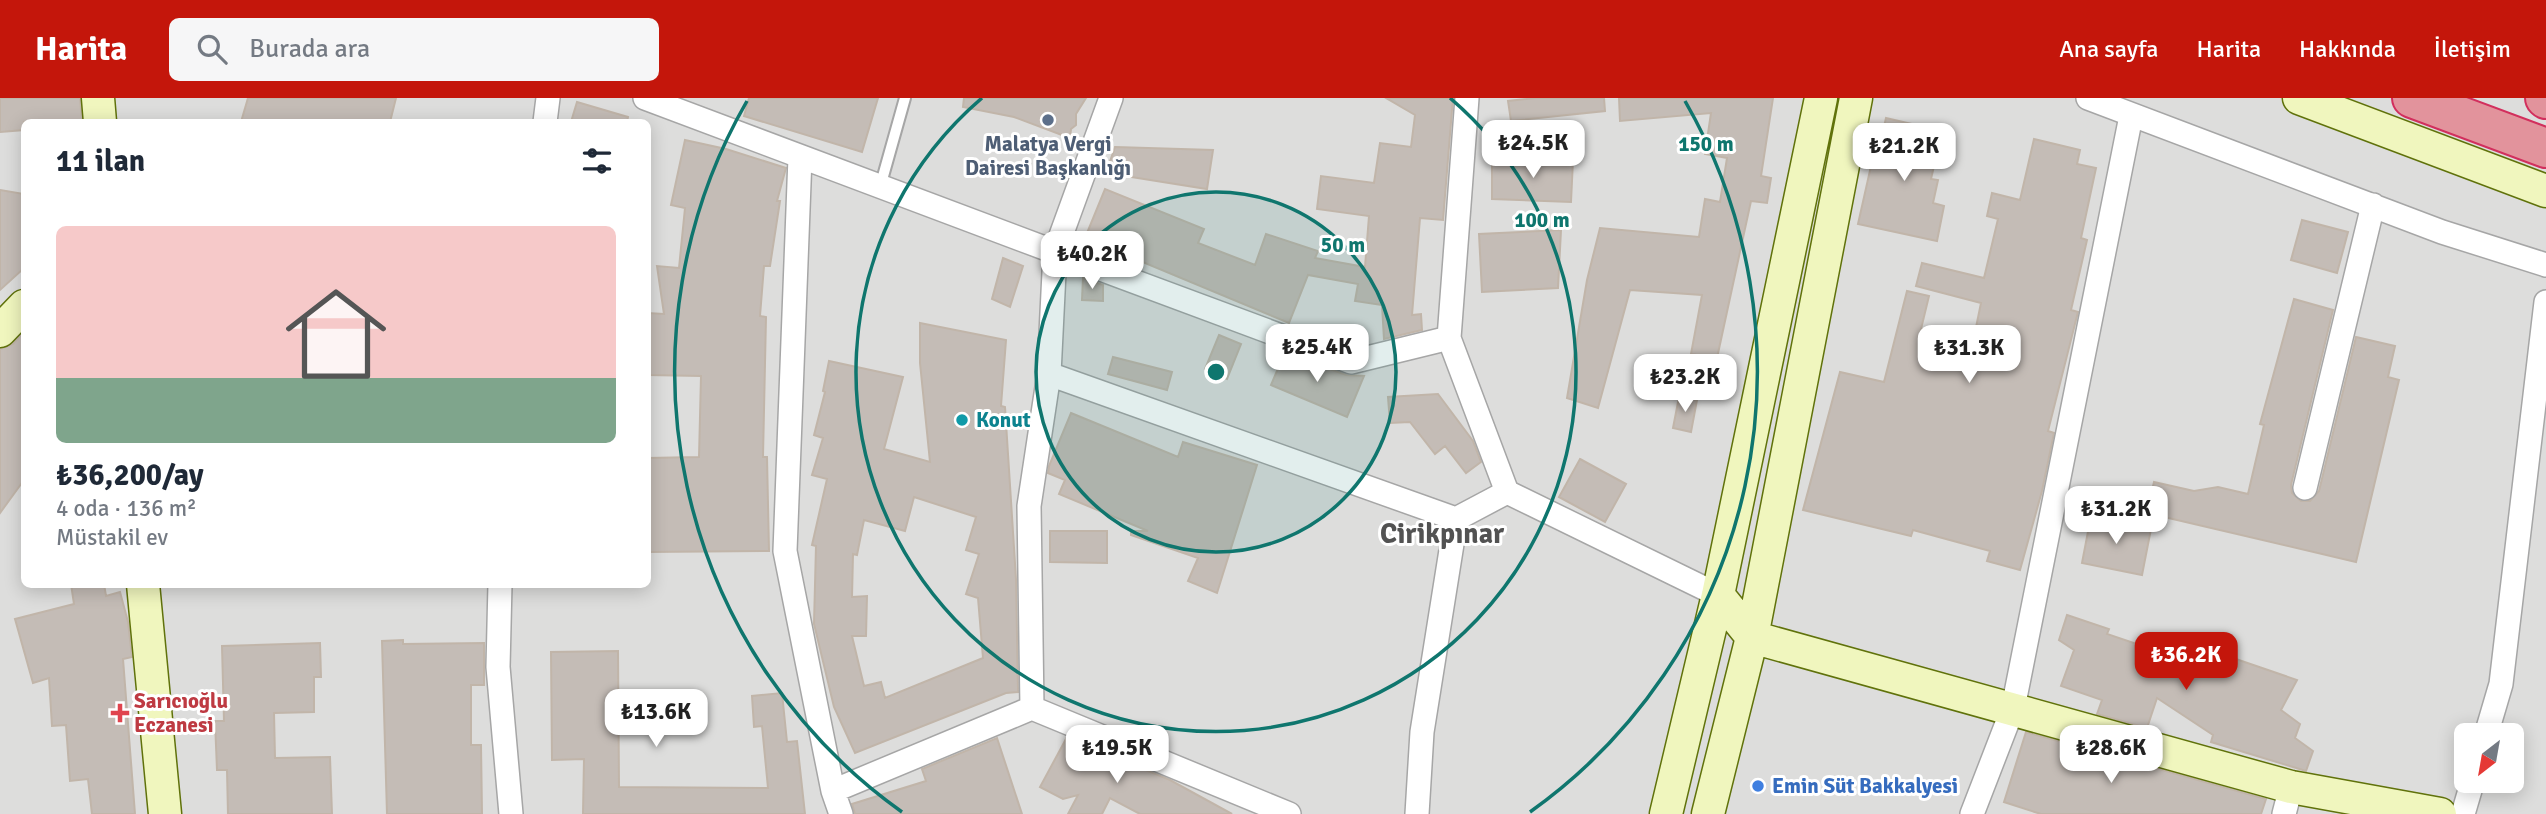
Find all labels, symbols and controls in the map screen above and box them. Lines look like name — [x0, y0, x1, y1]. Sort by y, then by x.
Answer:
search box — [169, 18, 659, 81]
text: Harita — [35, 29, 127, 70]
icon: search — [193, 30, 231, 68]
text: Burada ara — [249, 33, 370, 65]
text: Ana sayfa — [2059, 34, 2159, 64]
text: Harita — [2197, 34, 2261, 64]
text: Hakkında — [2299, 34, 2396, 64]
text: İletişim — [2434, 34, 2511, 64]
marker: Malatya Vergi Dairesi Başkanlığı — [1040, 112, 1056, 128]
pin: ₺24.5K — [1476, 120, 1590, 180]
pin: ₺21.2K — [1847, 123, 1961, 183]
text: ₺24.5K — [1498, 128, 1568, 157]
place label: Malatya Vergi Dairesi Başkanlığı — [965, 131, 1131, 181]
text: 150 m — [1678, 131, 1734, 157]
text: ₺21.2K — [1869, 131, 1939, 160]
icon: filters — [578, 142, 616, 180]
text: 11 ilan — [56, 143, 145, 180]
text: 100 m — [1514, 207, 1570, 233]
pin: ₺40.2K — [1035, 232, 1149, 291]
text: 50 m — [1321, 232, 1365, 258]
text: ₺40.2K — [1057, 239, 1127, 268]
icon: home — [273, 271, 399, 397]
pin: ₺25.4K — [1260, 324, 1374, 384]
pin: ₺31.3K — [1912, 326, 2026, 385]
text: ₺25.4K — [1282, 332, 1352, 361]
text: ₺31.3K — [1934, 333, 2004, 362]
pin: ₺23.2K — [1628, 354, 1742, 414]
centre of rings — [1204, 360, 1228, 384]
text: ₺23.2K — [1650, 362, 1720, 391]
place label: Konut — [976, 407, 1031, 433]
marker: Konut — [954, 412, 970, 428]
text: ₺36,200/ay — [56, 457, 204, 494]
pin: ₺31.2K — [2059, 486, 2173, 546]
text: 4 oda · 136 m² — [56, 494, 197, 523]
text: ₺31.2K — [2081, 494, 2151, 523]
district label: Cirikpınar — [1380, 517, 1505, 551]
text: Müstakil ev — [56, 523, 168, 552]
pin: ₺36.2K — [2129, 632, 2243, 692]
text: ₺36.2K — [2151, 640, 2221, 669]
place label: Sarıcıoğlu Eczanesi — [134, 688, 228, 738]
pin: ₺13.6K — [599, 690, 713, 749]
text: ₺13.6K — [621, 697, 691, 726]
marker: Sarıcıoğlu Eczanesi — [112, 705, 128, 721]
north arrow — [2454, 723, 2524, 793]
map controls — [2454, 723, 2524, 793]
pin: ₺19.5K — [1060, 726, 1174, 785]
pin: ₺28.6K — [2054, 726, 2168, 785]
text: ₺19.5K — [1082, 733, 1152, 762]
text: ₺28.6K — [2076, 733, 2146, 762]
place label: Emin Süt Bakkalyesi — [1772, 773, 1958, 799]
marker: Emin Süt Bakkalyesi — [1750, 778, 1766, 794]

